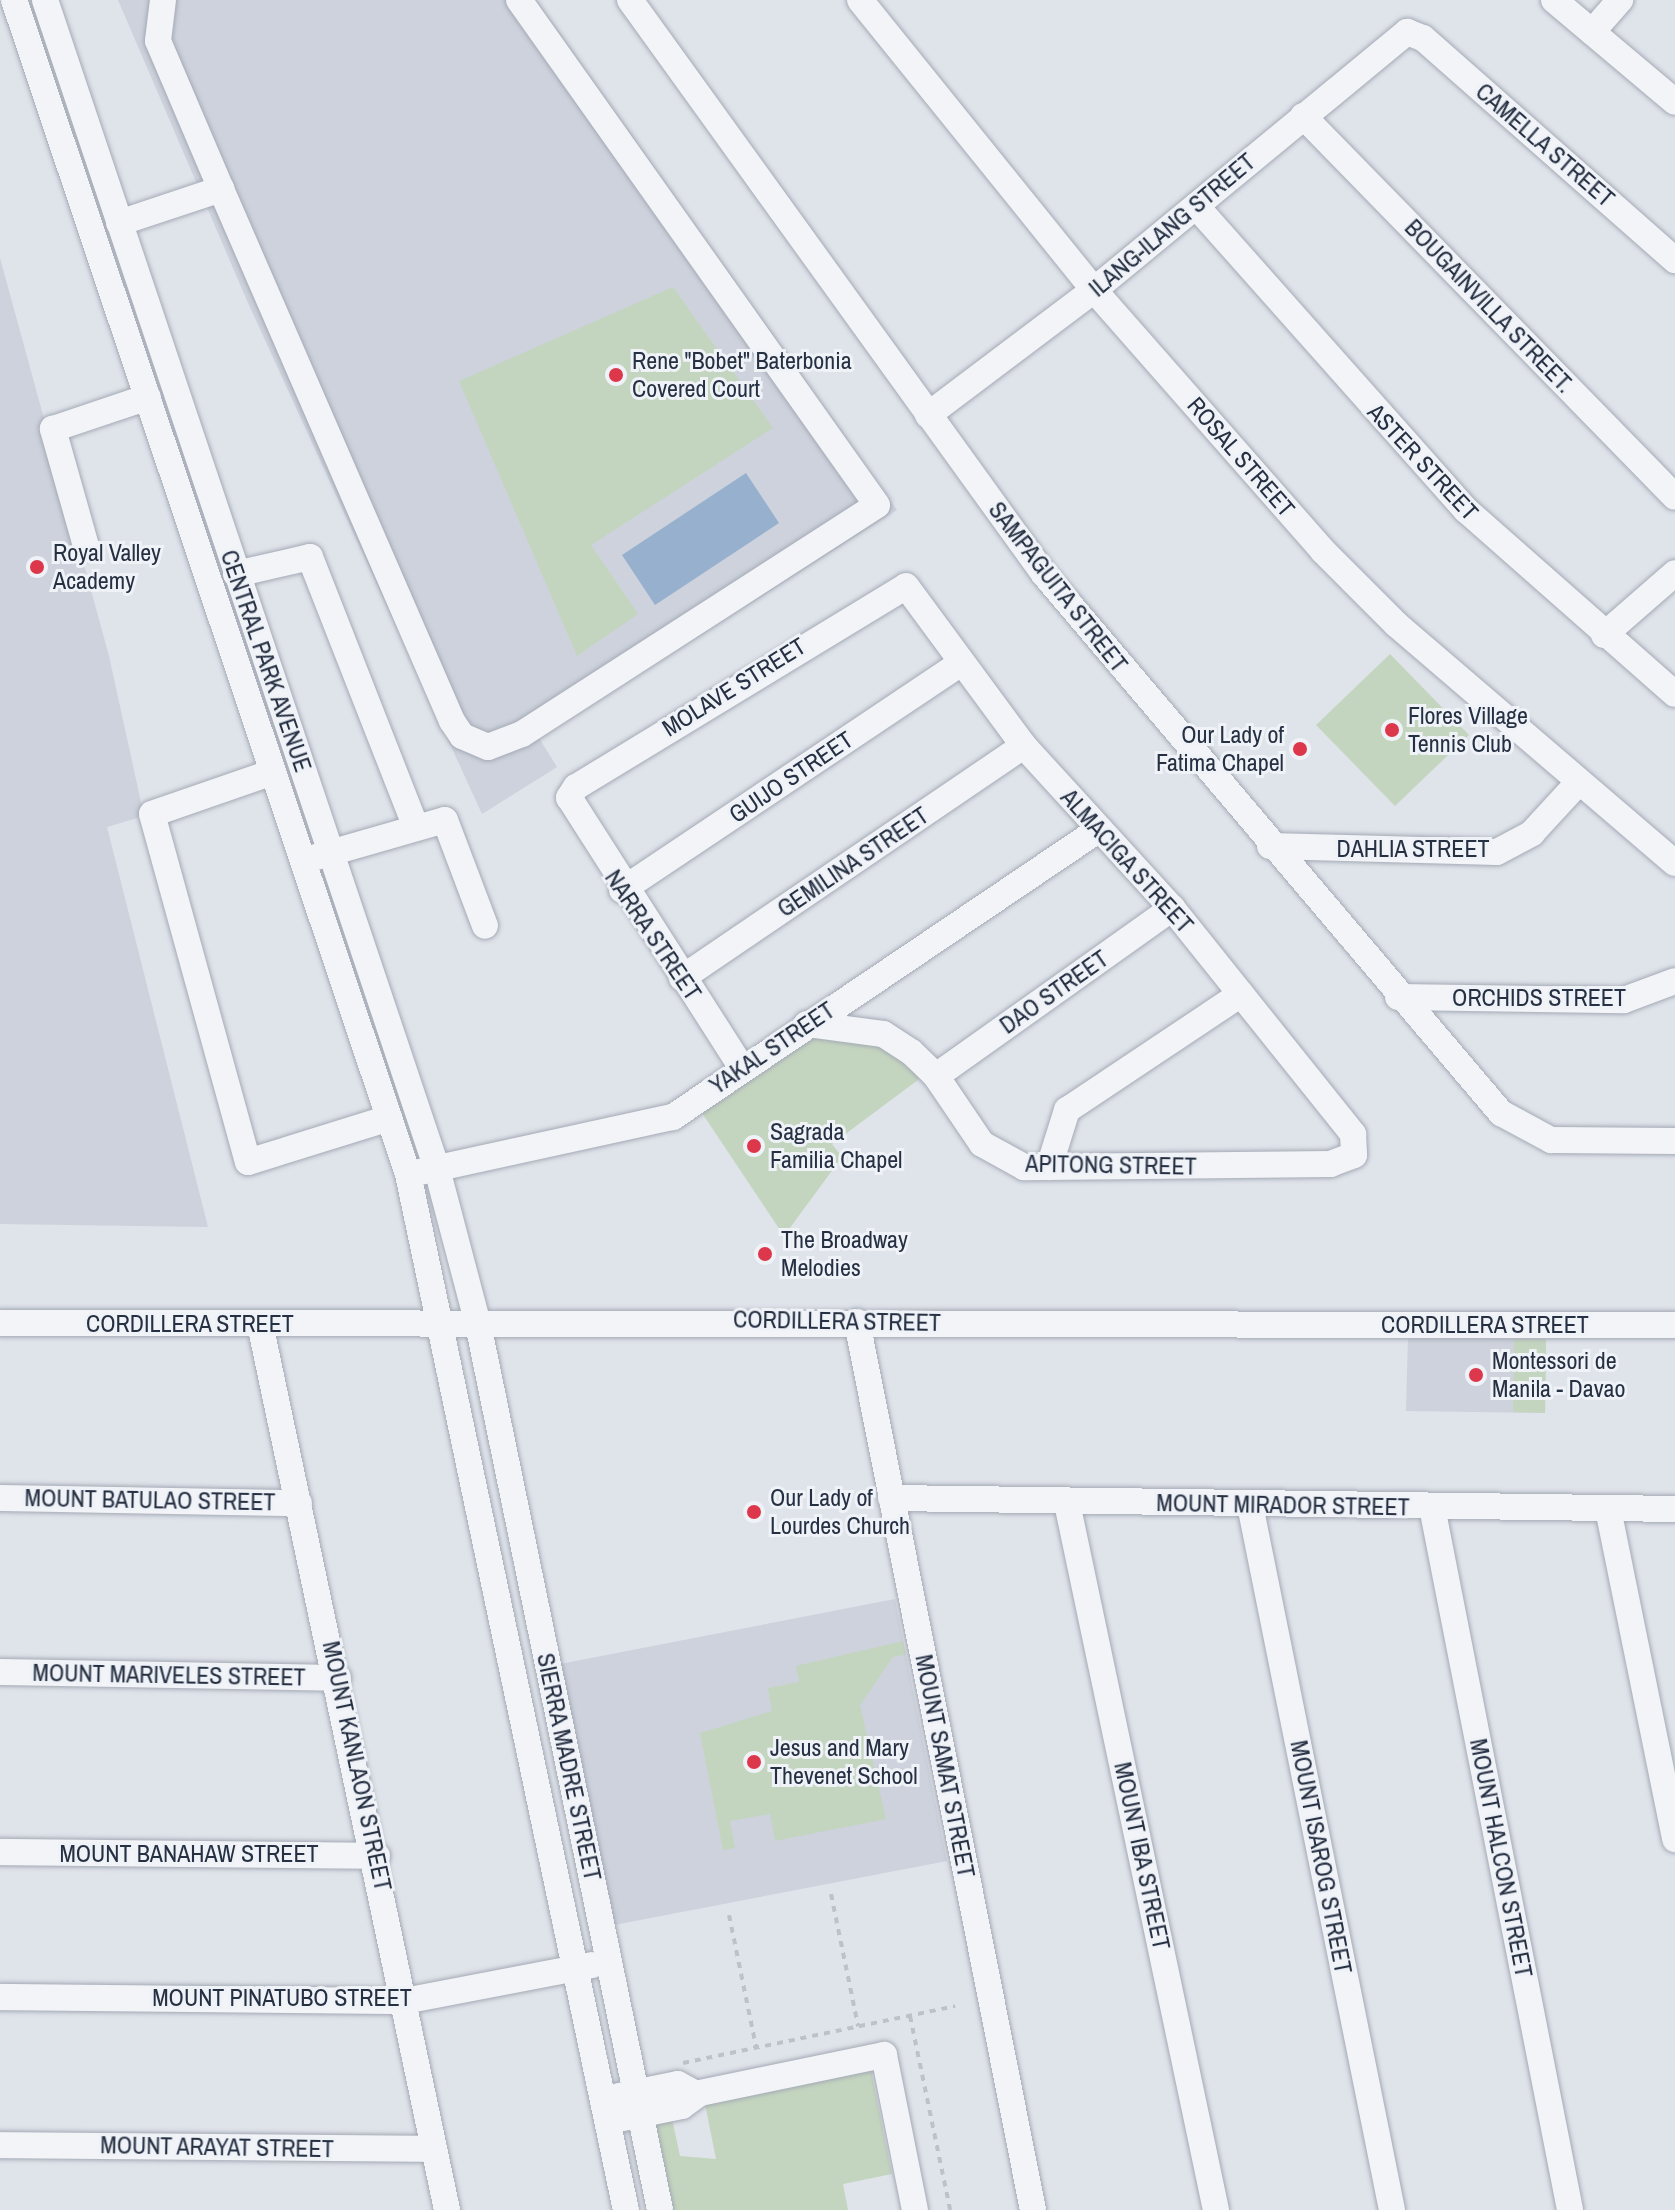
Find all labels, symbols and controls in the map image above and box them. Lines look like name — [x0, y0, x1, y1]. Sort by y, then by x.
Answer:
street label: CAMELLA STREET — [1470, 77, 1620, 213]
street label: ILANG-ILANG STREET — [1083, 147, 1261, 303]
street label: BOUGAINVILLA STREET. — [1398, 213, 1580, 399]
place label: Rene "Bobet" Baterbonia Covered Court — [632, 347, 852, 403]
marker: Rene "Bobet" Baterbonia Covered Court — [607, 366, 625, 384]
street label: ROSAL STREET — [1181, 391, 1301, 523]
street label: ASTER STREET — [1362, 398, 1484, 526]
street label: SAMPAGUITA STREET — [982, 496, 1134, 678]
place label: Royal Valley Academy — [53, 539, 161, 595]
street label: CENTRAL PARK AVENUE — [214, 545, 318, 777]
marker: Royal Valley Academy — [28, 558, 46, 576]
street label: MOLAVE STREET — [657, 631, 811, 743]
place label: Flores Village Tennis Club — [1408, 702, 1528, 758]
place label: Our Lady of Fatima Chapel — [1156, 721, 1284, 777]
marker: Flores Village Tennis Club — [1383, 721, 1401, 739]
street label: GUIJO STREET — [724, 725, 858, 829]
marker: Our Lady of Fatima Chapel — [1291, 740, 1309, 758]
street label: ALMACIGA STREET — [1054, 783, 1200, 939]
street label: GEMILINA STREET — [772, 801, 934, 923]
street label: DAHLIA STREET — [1336, 835, 1490, 863]
street label: NARRA STREET — [599, 864, 707, 1006]
street label: DAO STREET — [994, 944, 1114, 1040]
street label: ORCHIDS STREET — [1452, 984, 1626, 1012]
street label: YAKAL STREET — [704, 995, 840, 1101]
place label: Sagrada Familia Chapel — [770, 1118, 902, 1174]
marker: Sagrada Familia Chapel — [745, 1137, 763, 1155]
street label: APITONG STREET — [1025, 1149, 1197, 1181]
place label: The Broadway Melodies — [781, 1226, 908, 1282]
marker: The Broadway Melodies — [756, 1245, 774, 1263]
street label: CORDILLERA STREET — [732, 1305, 942, 1337]
street label: CORDILLERA STREET — [86, 1310, 294, 1338]
street label: CORDILLERA STREET — [1381, 1311, 1589, 1339]
place label: Montessori de Manila - Davao — [1492, 1347, 1625, 1403]
marker: Montessori de Manila - Davao — [1467, 1366, 1485, 1384]
street label: MOUNT BATULAO STREET — [24, 1483, 276, 1517]
place label: Our Lady of Lourdes Church — [770, 1484, 910, 1540]
street label: MOUNT MIRADOR STREET — [1156, 1488, 1410, 1522]
marker: Our Lady of Lourdes Church — [745, 1503, 763, 1521]
street label: MOUNT KANLAON STREET — [316, 1638, 398, 1894]
street label: SIERRA MADRE STREET — [531, 1650, 607, 1884]
street label: MOUNT SAMAT STREET — [909, 1652, 981, 1880]
street label: MOUNT MARIVELES STREET — [32, 1658, 306, 1692]
place label: Jesus and Mary Thevenet School — [770, 1734, 918, 1790]
street label: MOUNT HALCON STREET — [1464, 1736, 1538, 1980]
street label: MOUNT ISAROG STREET — [1284, 1738, 1358, 1976]
marker: Jesus and Mary Thevenet School — [745, 1753, 763, 1771]
street label: MOUNT IBA STREET — [1108, 1759, 1176, 1953]
street label: MOUNT BANAHAW STREET — [59, 1840, 319, 1868]
street label: MOUNT PINATUBO STREET — [152, 1984, 412, 2012]
street label: MOUNT ARAYAT STREET — [99, 2131, 335, 2163]

